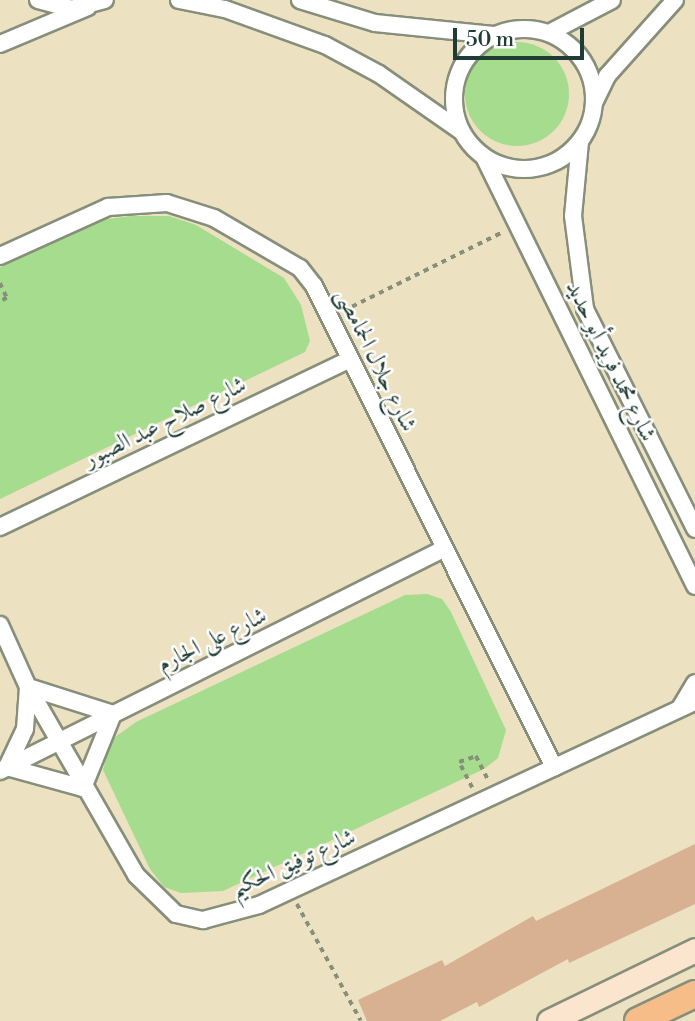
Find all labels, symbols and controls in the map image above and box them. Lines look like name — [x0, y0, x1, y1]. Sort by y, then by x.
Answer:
scale bar — [457, 14, 588, 58]
text: 50 m — [466, 27, 514, 53]
street label: شارع محمد فريد أبو حديد — [560, 276, 662, 446]
street label: شارع جلال الحمامصى — [329, 284, 423, 436]
street label: شارع صلاح عبد الصبور — [79, 371, 251, 473]
street label: شارع على الجارم — [153, 602, 271, 678]
street label: شارع توفيق الحكيم — [226, 823, 360, 903]

